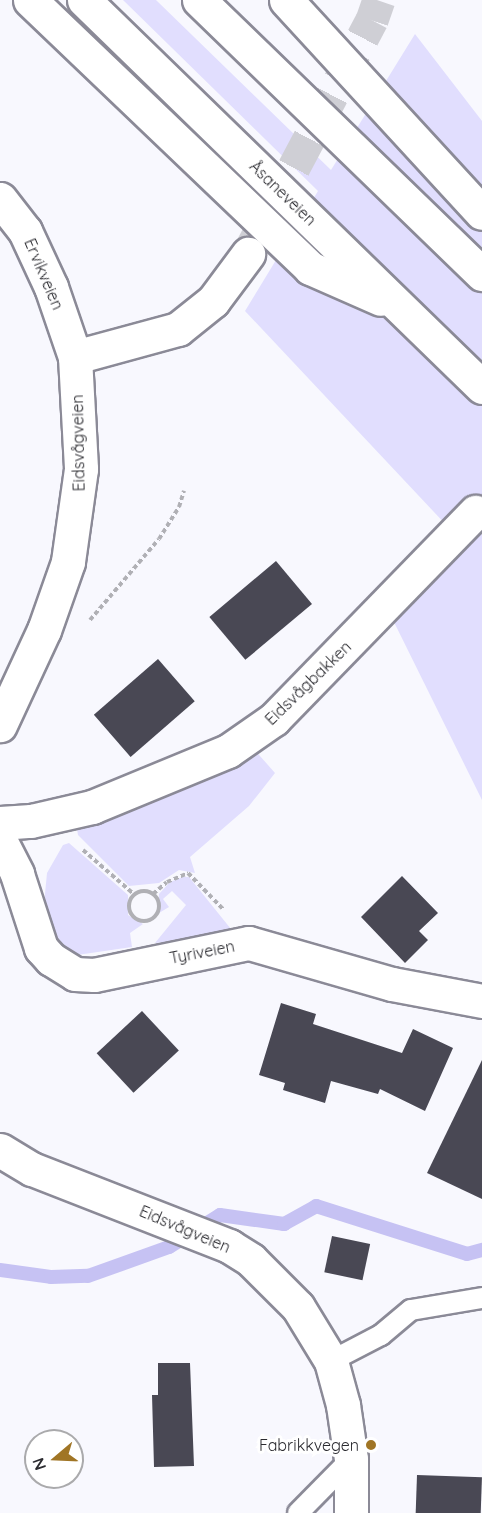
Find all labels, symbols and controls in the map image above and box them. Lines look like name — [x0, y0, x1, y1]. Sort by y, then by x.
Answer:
street label: Åsaneveien — [246, 157, 320, 229]
street label: Ervikveien — [20, 235, 68, 313]
street label: Eidsvågveien — [68, 394, 88, 492]
street label: Eidsvågbakken — [261, 637, 355, 729]
street label: Tyriveien — [168, 936, 236, 968]
street label: Eidsvågveien — [137, 1201, 233, 1257]
north arrow — [24, 1429, 84, 1489]
place label: Fabrikkvegen — [259, 1435, 359, 1455]
marker: Fabrikkvegen — [364, 1438, 378, 1452]
text: N — [28, 1455, 50, 1473]

